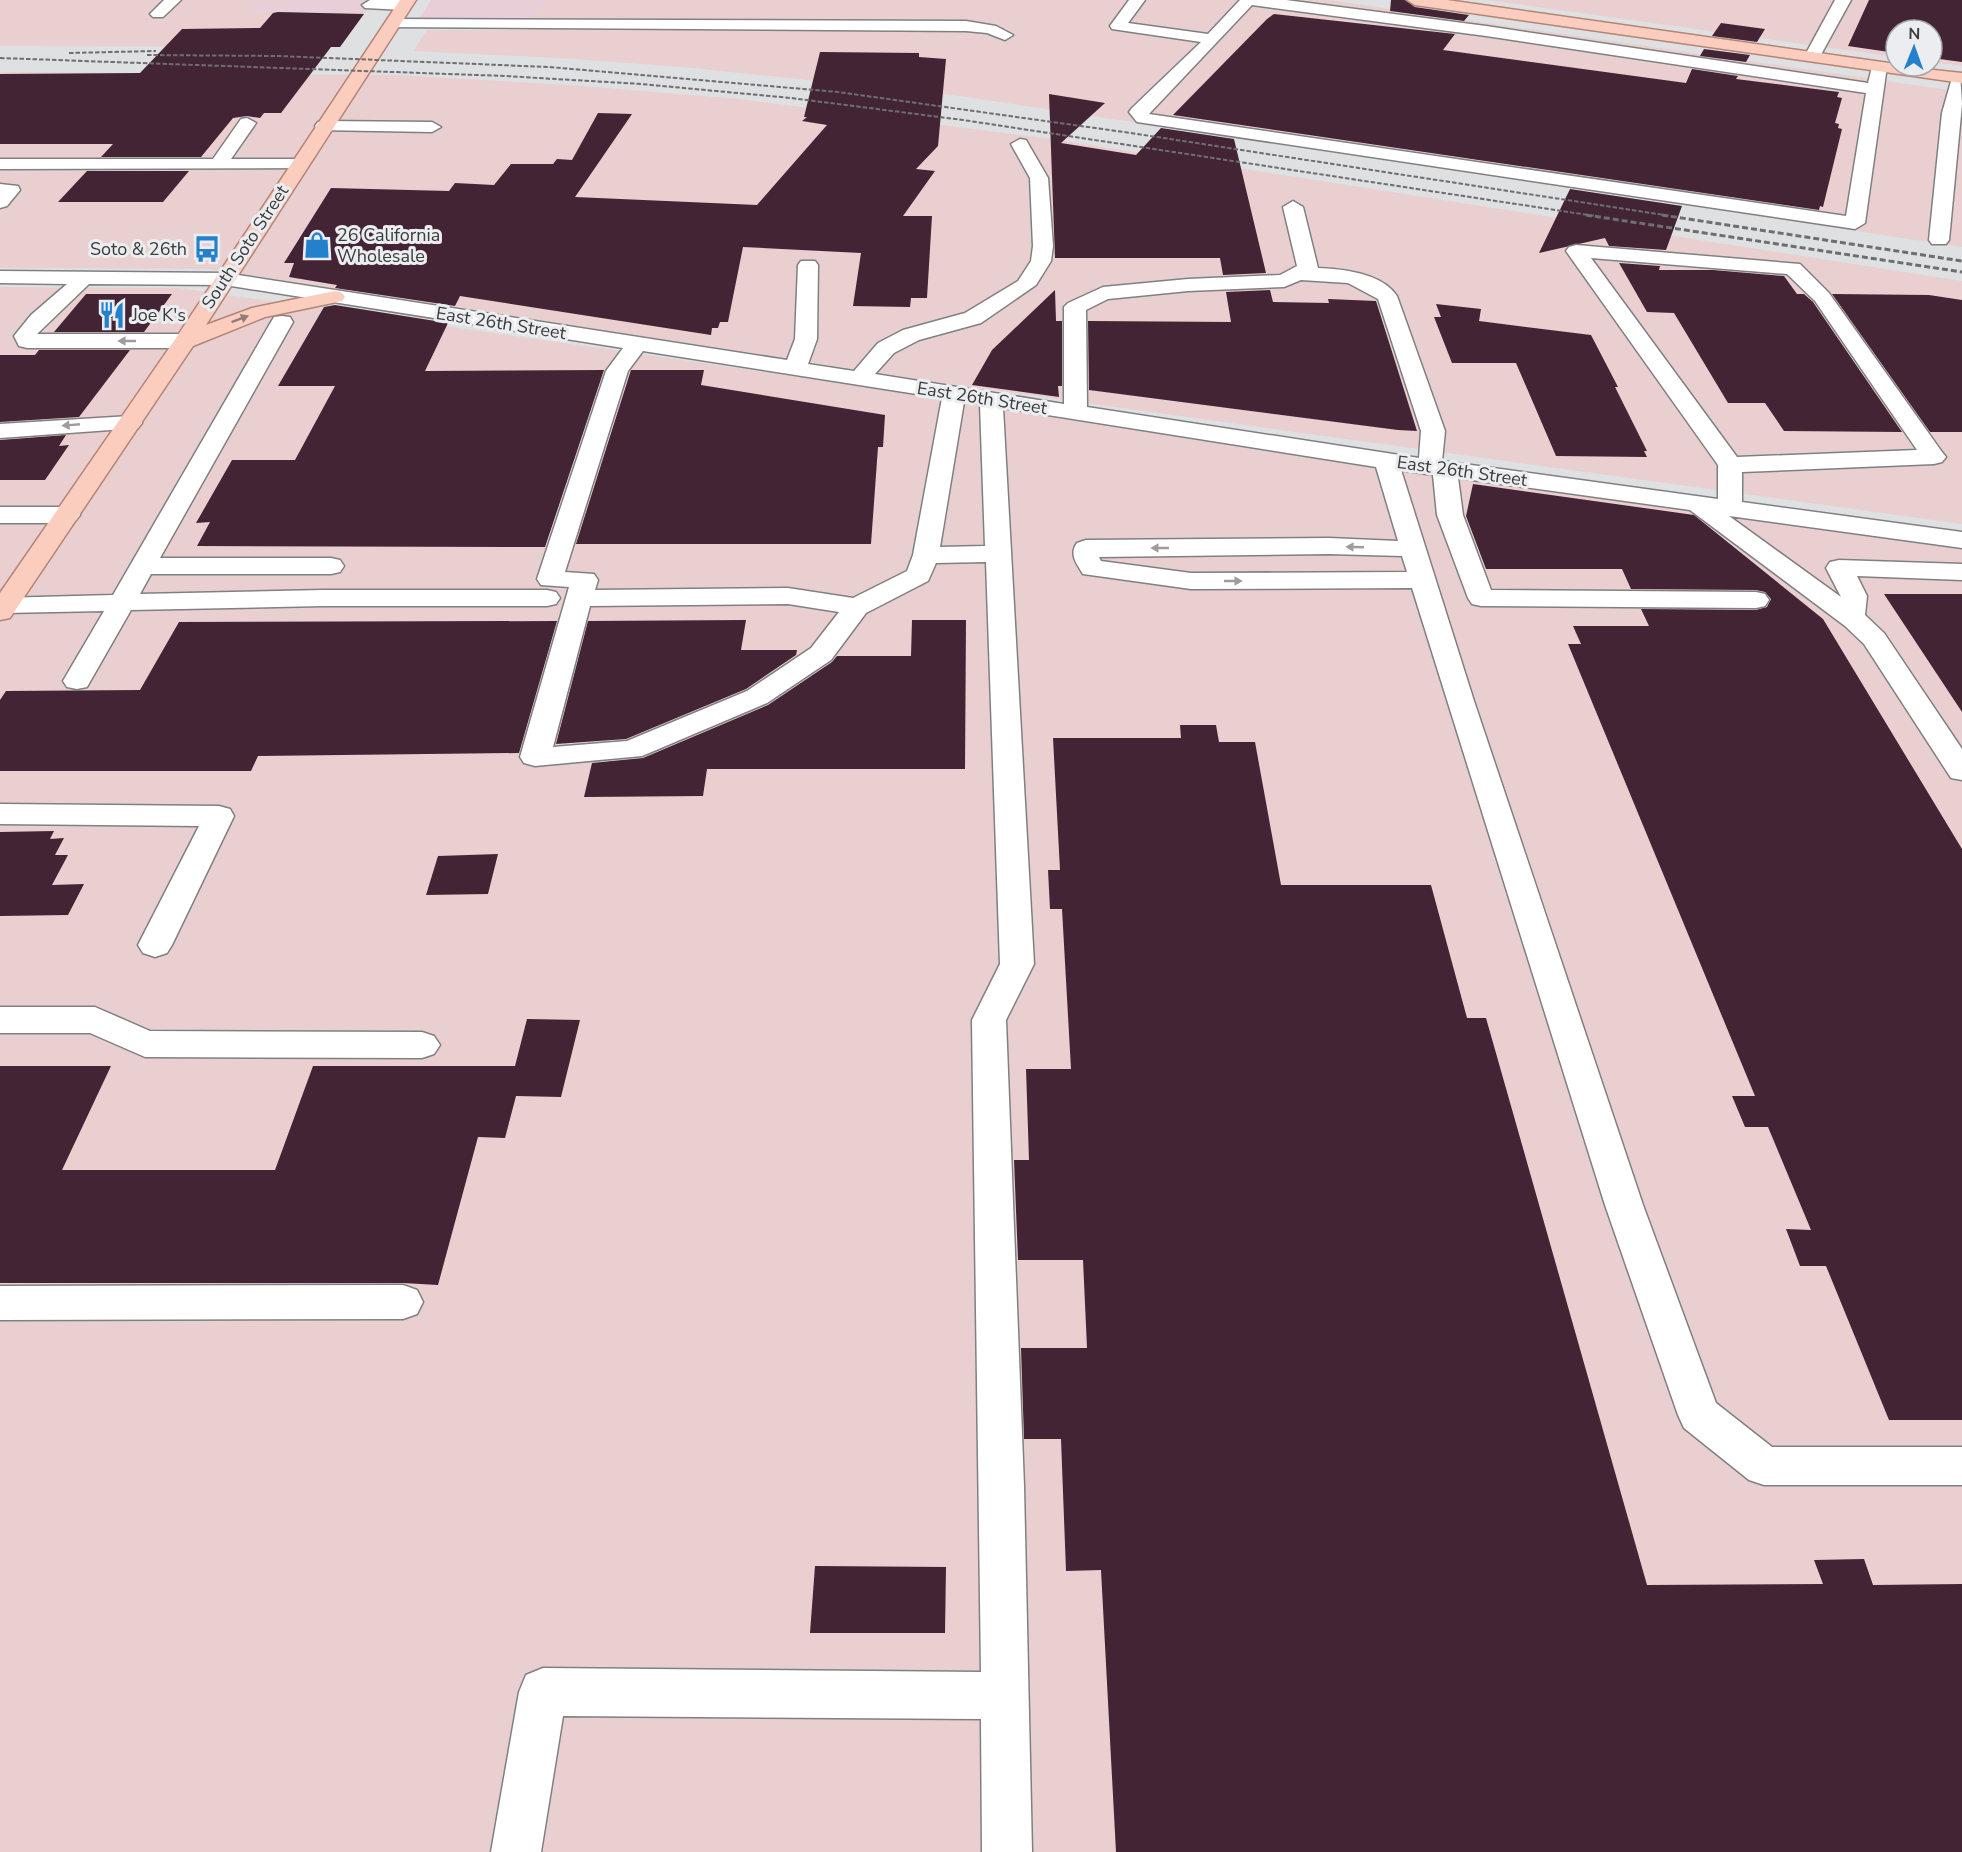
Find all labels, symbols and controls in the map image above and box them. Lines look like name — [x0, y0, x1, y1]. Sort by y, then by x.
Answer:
north arrow — [1884, 18, 1944, 78]
text: N — [1908, 23, 1920, 45]
street label: South Soto Street — [196, 180, 294, 314]
place label: 26 California Wholesale — [337, 223, 440, 268]
shop icon: 26 California Wholesale — [302, 230, 332, 260]
bus stop icon: Soto & 26th — [192, 234, 222, 264]
place label: Soto & 26th — [90, 237, 187, 261]
restaurant icon: Joe K's — [97, 300, 127, 330]
street label: East 26th Street — [434, 301, 568, 345]
place label: Joe K's — [131, 303, 186, 327]
one-way arrow — [231, 314, 249, 324]
one-way arrow — [117, 336, 136, 346]
street label: East 26th Street — [915, 376, 1049, 420]
one-way arrow — [62, 420, 81, 430]
street label: East 26th Street — [1395, 450, 1529, 492]
one-way arrow — [1150, 543, 1169, 553]
one-way arrow — [1345, 543, 1364, 552]
one-way arrow — [1223, 576, 1242, 586]

